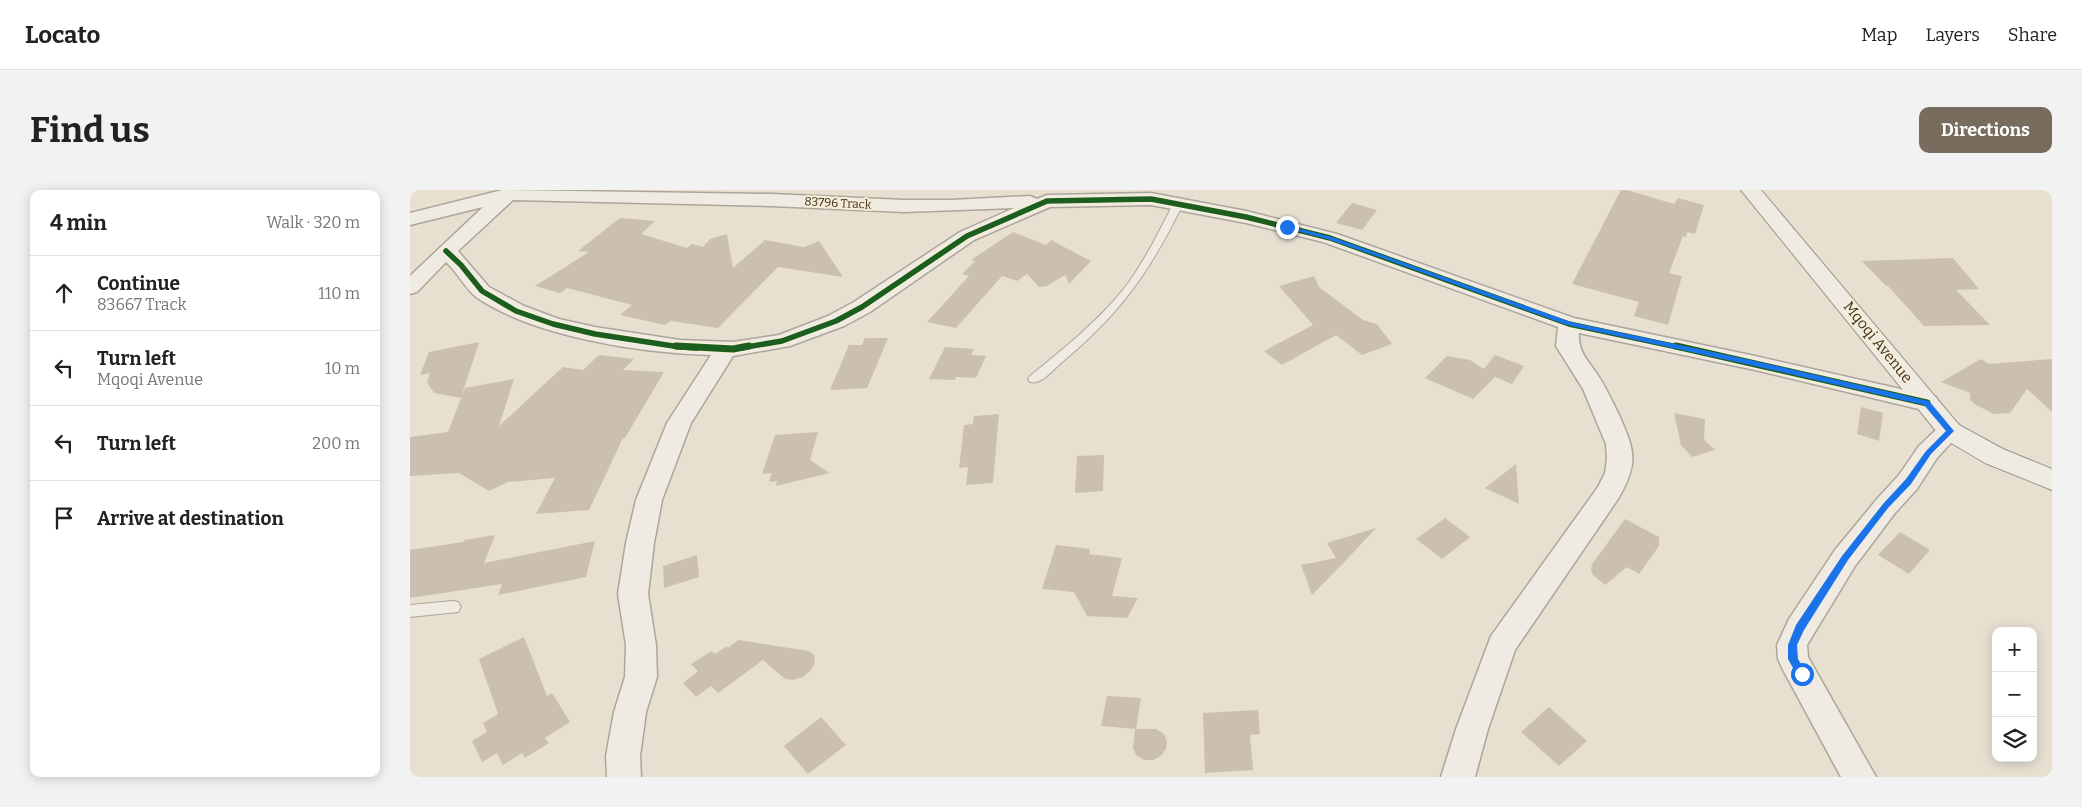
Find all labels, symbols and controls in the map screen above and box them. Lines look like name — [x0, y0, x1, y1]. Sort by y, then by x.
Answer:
text: Locato — [25, 21, 100, 49]
text: Map — [1861, 24, 1897, 46]
text: Layers — [1925, 24, 1980, 46]
text: Share — [2008, 24, 2057, 46]
button: Directions — [1919, 107, 2052, 153]
text: Find us — [30, 109, 150, 151]
street label: 83796 Track — [804, 194, 872, 212]
text: 4 min — [50, 210, 107, 236]
text: Walk · 320 m — [266, 213, 360, 232]
route end — [1276, 216, 1299, 239]
text: Continue — [97, 272, 180, 295]
icon: ahead — [50, 279, 78, 307]
text: 110 m — [318, 284, 360, 303]
text: 83667 Track — [97, 295, 187, 314]
street label: Mqoqi Avenue — [1840, 298, 1916, 386]
text: Turn left — [97, 347, 176, 370]
icon: left — [50, 354, 78, 382]
text: 10 m — [325, 359, 360, 378]
text: Mqoqi Avenue — [97, 370, 203, 389]
icon: left — [50, 429, 78, 457]
text: Turn left — [97, 432, 176, 455]
text: 200 m — [312, 434, 360, 453]
icon: arrive — [50, 504, 78, 532]
text: Arrive at destination — [97, 507, 284, 530]
map controls — [1992, 627, 2037, 762]
button: + — [1992, 627, 2037, 672]
route start — [1791, 663, 1814, 686]
button: − — [1992, 672, 2037, 717]
button: layers — [1992, 717, 2037, 762]

